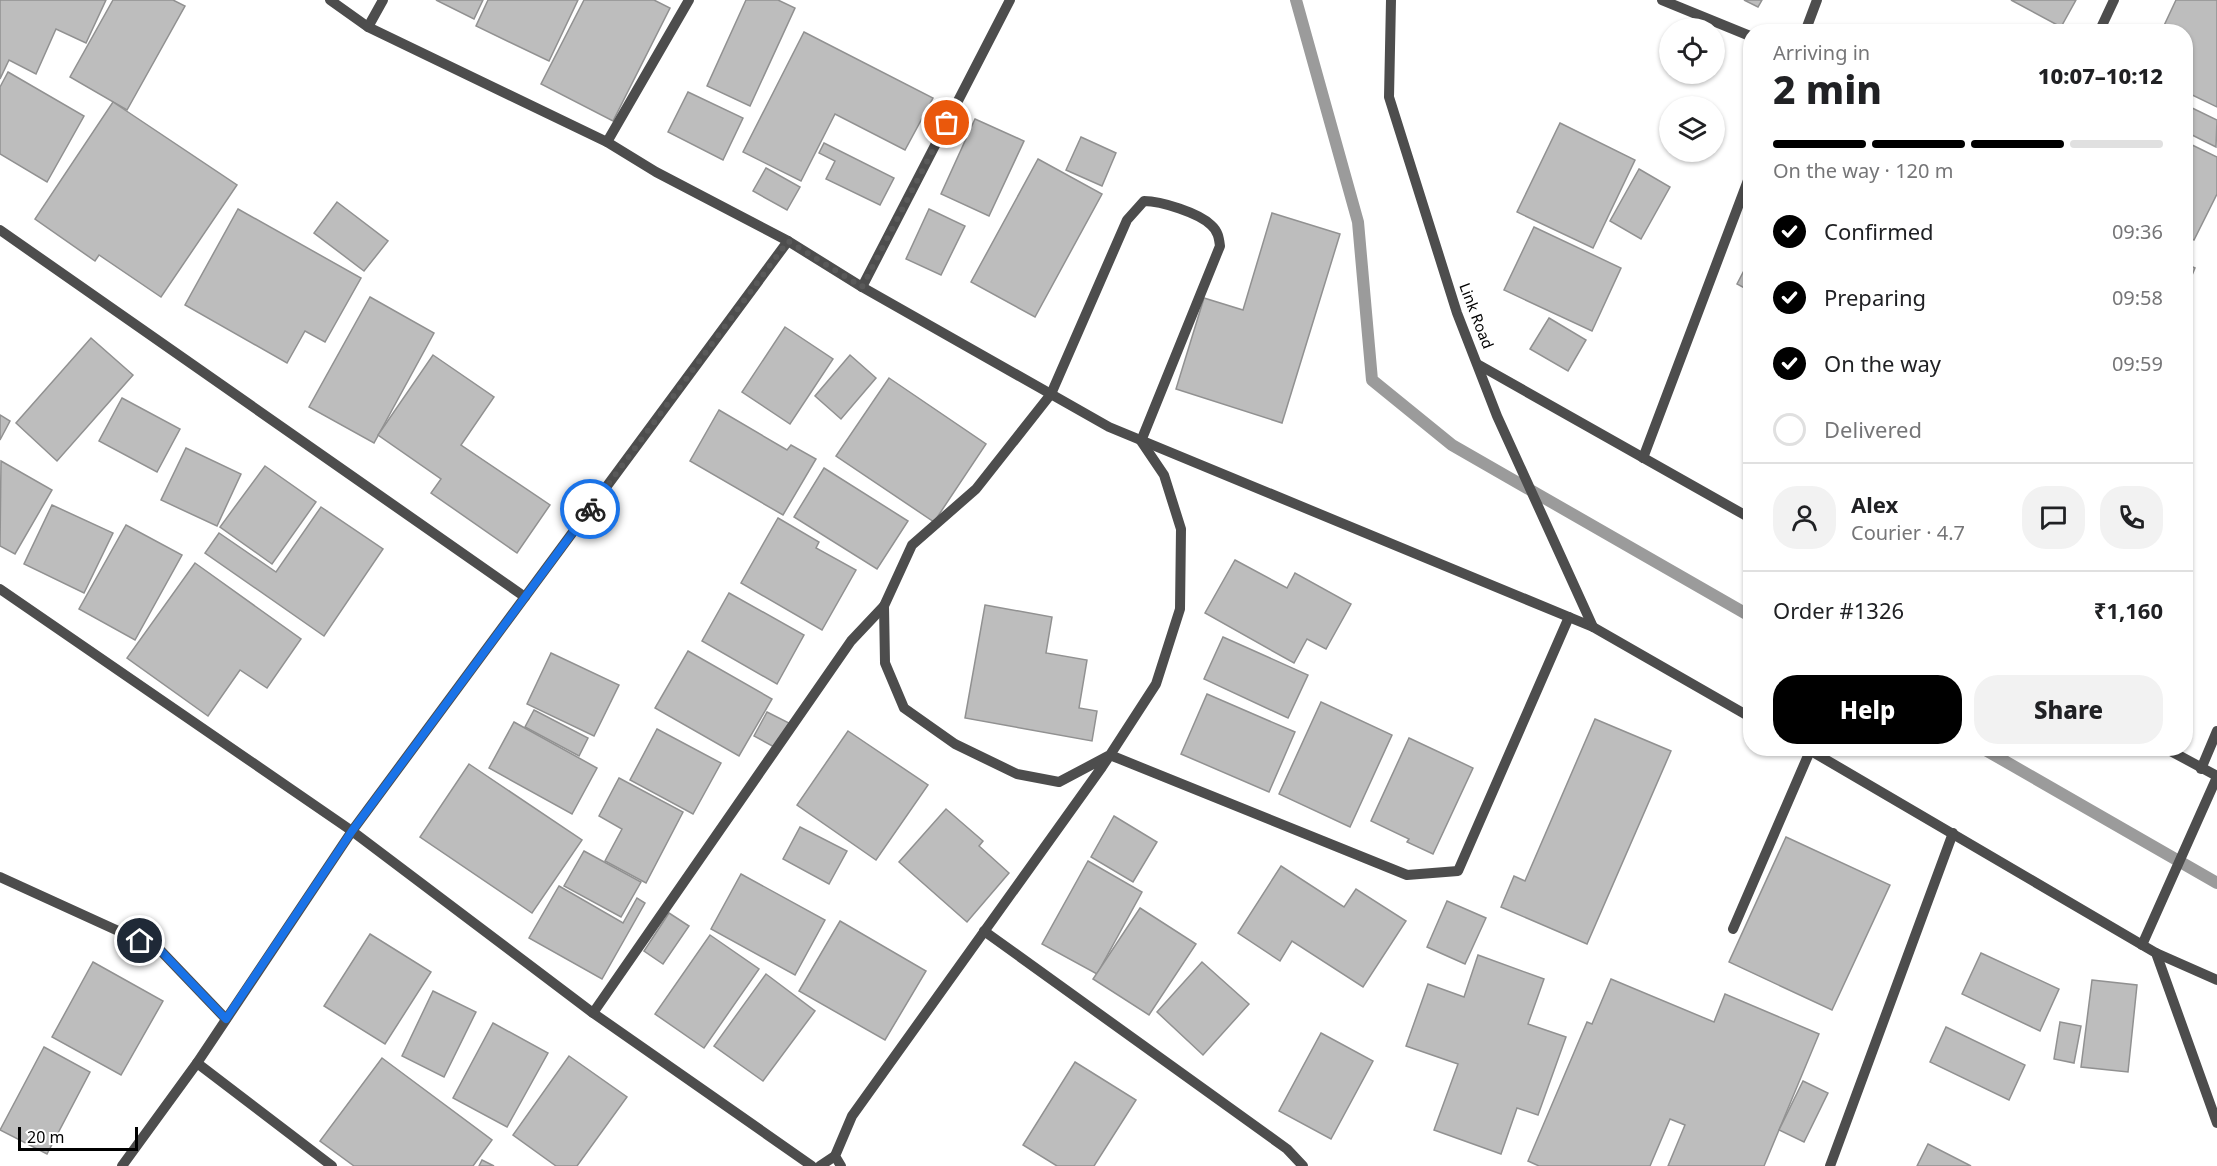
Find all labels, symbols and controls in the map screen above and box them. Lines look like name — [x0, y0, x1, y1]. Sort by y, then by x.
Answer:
map controls — [1659, 18, 1725, 162]
button: locate — [1659, 18, 1725, 84]
text: Arriving in — [1773, 39, 1870, 66]
text: 10:07–10:12 — [2038, 60, 2163, 90]
text: 2 min — [1773, 62, 1882, 115]
button: layers — [1659, 96, 1725, 162]
pin — [921, 97, 972, 148]
icon: bag — [930, 106, 963, 139]
text: On the way · 120 m — [1773, 157, 1953, 184]
icon: check — [1773, 215, 1806, 248]
text: Confirmed — [1824, 216, 1934, 246]
text: 09:36 — [2112, 218, 2163, 245]
street label: Link Road — [1455, 280, 1499, 351]
icon: check — [1773, 281, 1806, 314]
text: Preparing — [1824, 282, 1926, 312]
text: 09:58 — [2112, 284, 2163, 311]
icon: check — [1773, 347, 1806, 380]
text: On the way — [1824, 348, 1941, 378]
text: 09:59 — [2112, 350, 2163, 377]
text: Delivered — [1824, 414, 1922, 444]
courier — [560, 479, 620, 539]
button: person — [1773, 486, 1836, 549]
button: chat — [2022, 486, 2085, 549]
button: phone — [2100, 486, 2163, 549]
text: Alex — [1851, 489, 1898, 519]
icon: bike — [574, 493, 607, 526]
text: Courier · 4.7 — [1851, 519, 1965, 546]
text: Order #1326 — [1773, 595, 1904, 625]
text: ₹1,160 — [2094, 595, 2163, 625]
button: Help — [1773, 675, 1962, 744]
button: Share — [1974, 675, 2163, 744]
pin — [114, 915, 165, 966]
icon: home — [123, 924, 156, 957]
scale bar — [18, 1124, 138, 1152]
text: 20 m — [27, 1126, 64, 1148]

